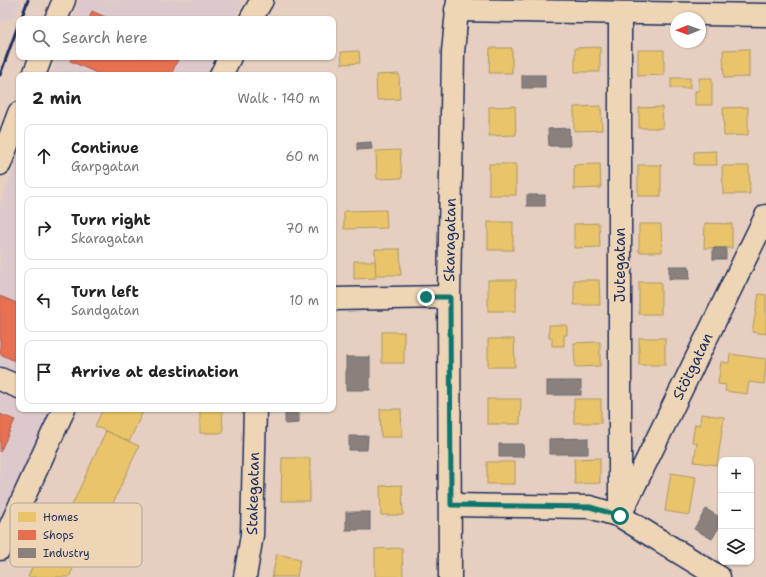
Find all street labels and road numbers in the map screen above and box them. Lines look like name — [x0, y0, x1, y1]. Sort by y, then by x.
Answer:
street label: Skaragatan — [439, 198, 461, 282]
street label: Jutegatan — [610, 228, 630, 302]
street label: Stötgatan — [668, 329, 717, 403]
street label: Stakegatan — [242, 452, 264, 535]

